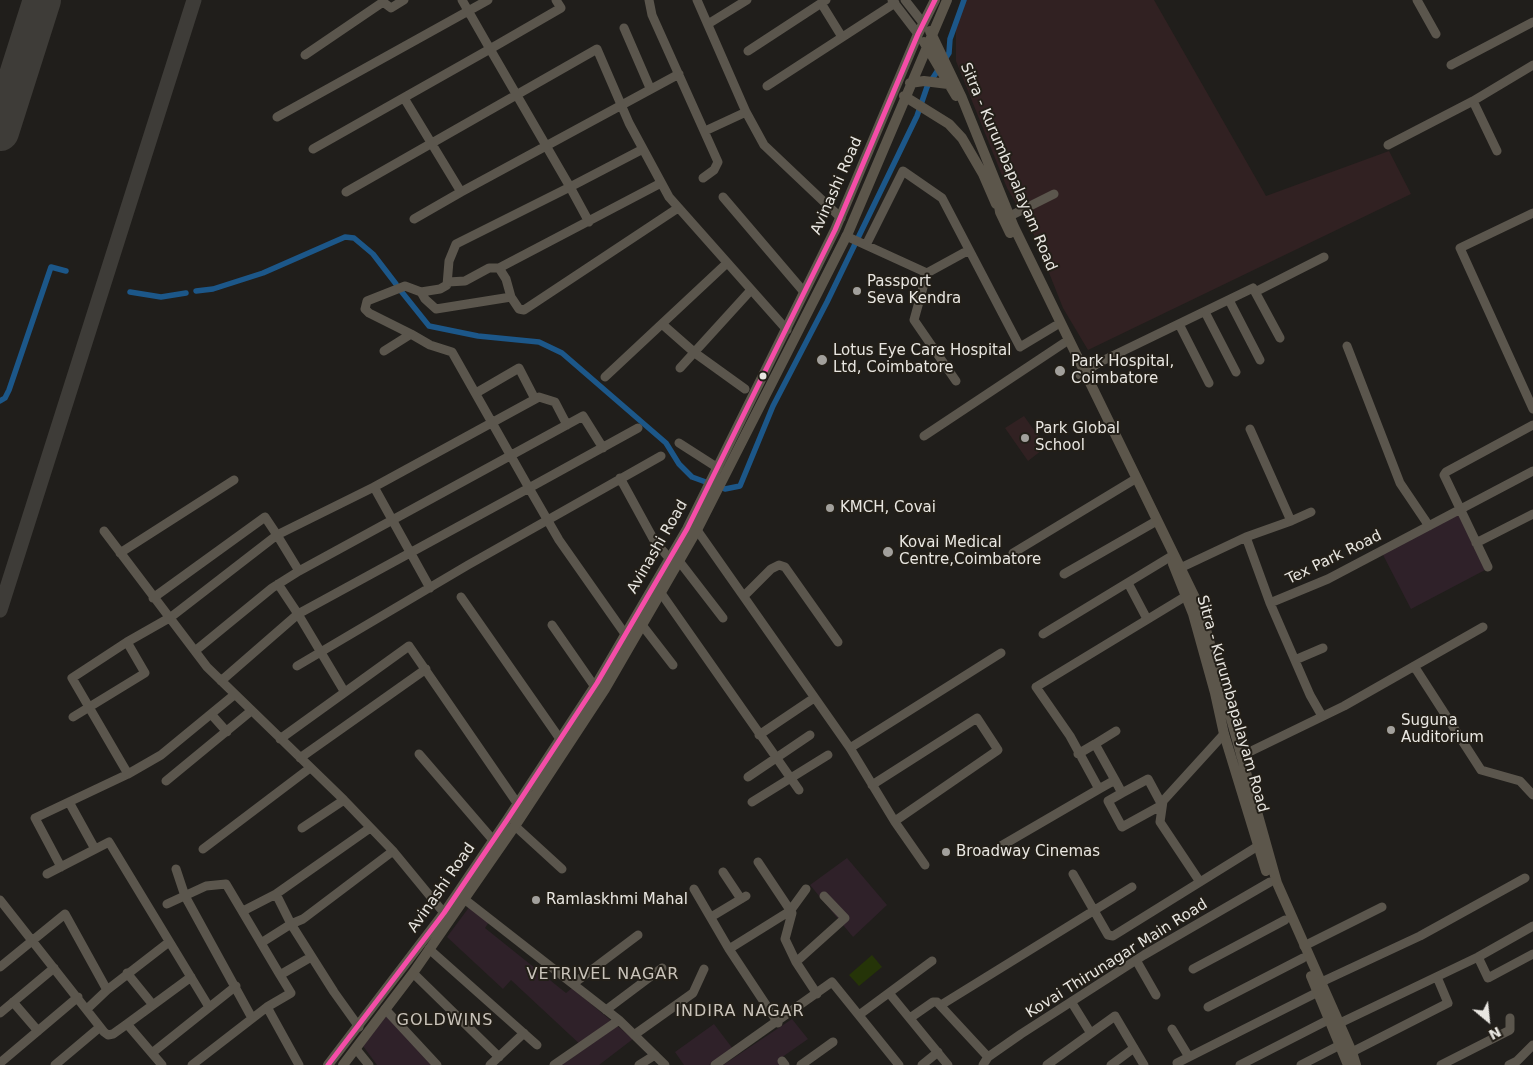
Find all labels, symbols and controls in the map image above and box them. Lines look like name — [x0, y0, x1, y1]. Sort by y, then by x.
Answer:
street label: Sitra - Kurumbapalayam Road — [956, 60, 1060, 274]
street label: Avinashi Road — [807, 134, 867, 238]
place label: Passport Seva Kendra — [867, 273, 961, 308]
marker: Passport Seva Kendra — [851, 285, 863, 297]
place label: Lotus Eye Care Hospital Ltd, Coimbatore — [833, 342, 1011, 377]
marker: Lotus Eye Care Hospital Ltd, Coimbatore — [815, 353, 829, 367]
place label: Park Hospital, Coimbatore — [1071, 353, 1174, 388]
marker: Park Hospital, Coimbatore — [1053, 364, 1067, 378]
unlabelled marker — [758, 371, 768, 381]
place label: Park Global School — [1035, 420, 1120, 455]
marker: Park Global School — [1019, 432, 1031, 444]
street label: Avinashi Road — [624, 497, 692, 597]
place label: KMCH, Covai — [840, 499, 936, 517]
marker: KMCH, Covai — [824, 502, 836, 514]
street label: Tex Park Road — [1283, 527, 1385, 589]
place label: Kovai Medical Centre,Coimbatore — [899, 534, 1041, 569]
marker: Kovai Medical Centre,Coimbatore — [881, 545, 895, 559]
street label: Sitra - Kurumbapalayam Road — [1192, 594, 1272, 814]
place label: Suguna Auditorium — [1401, 712, 1484, 747]
marker: Suguna Auditorium — [1385, 724, 1397, 736]
street label: Avinashi Road — [405, 840, 479, 936]
place label: Broadway Cinemas — [956, 843, 1100, 861]
marker: Broadway Cinemas — [940, 846, 952, 858]
place label: Ramlaskhmi Mahal — [546, 891, 688, 909]
marker: Ramlaskhmi Mahal — [530, 894, 542, 906]
street label: Kovai Thirunagar Main Road — [1023, 896, 1211, 1022]
district label: VETRIVEL NAGAR — [525, 965, 681, 985]
north arrow — [1463, 995, 1513, 1045]
district label: INDIRA NAGAR — [674, 1002, 806, 1022]
district label: GOLDWINS — [396, 1011, 494, 1031]
text: N — [1486, 1023, 1504, 1043]

